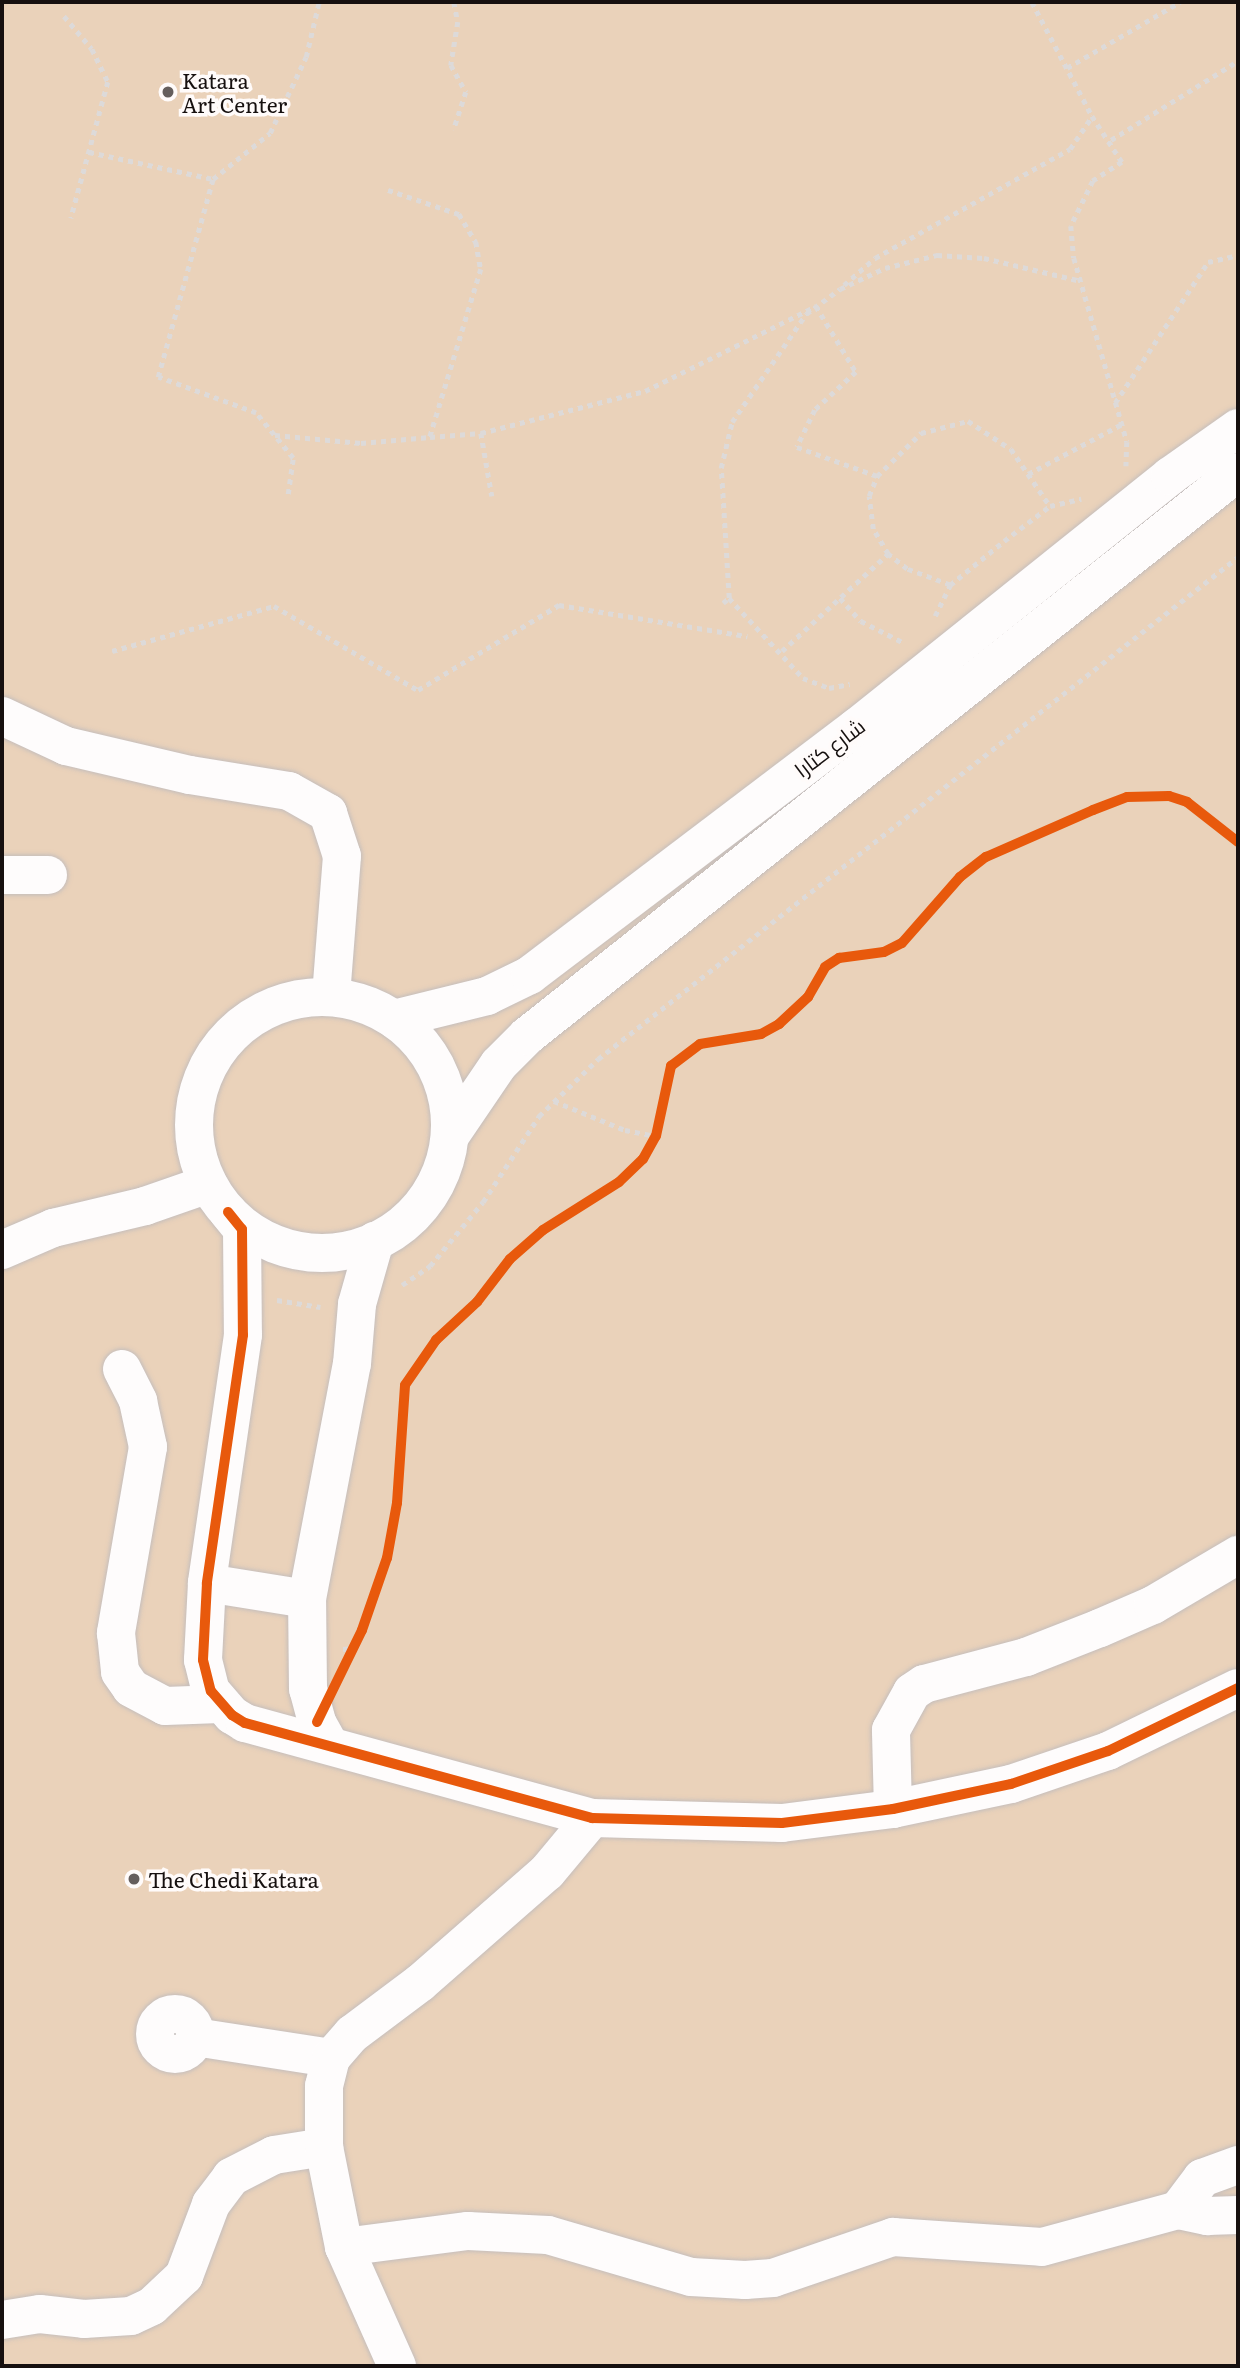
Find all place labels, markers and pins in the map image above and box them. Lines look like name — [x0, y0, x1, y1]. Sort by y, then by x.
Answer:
place label: Katara Art Center — [182, 67, 287, 117]
marker: Katara Art Center — [160, 84, 176, 100]
place label: The Chedi Katara — [148, 1866, 319, 1892]
marker: The Chedi Katara — [126, 1871, 142, 1887]

